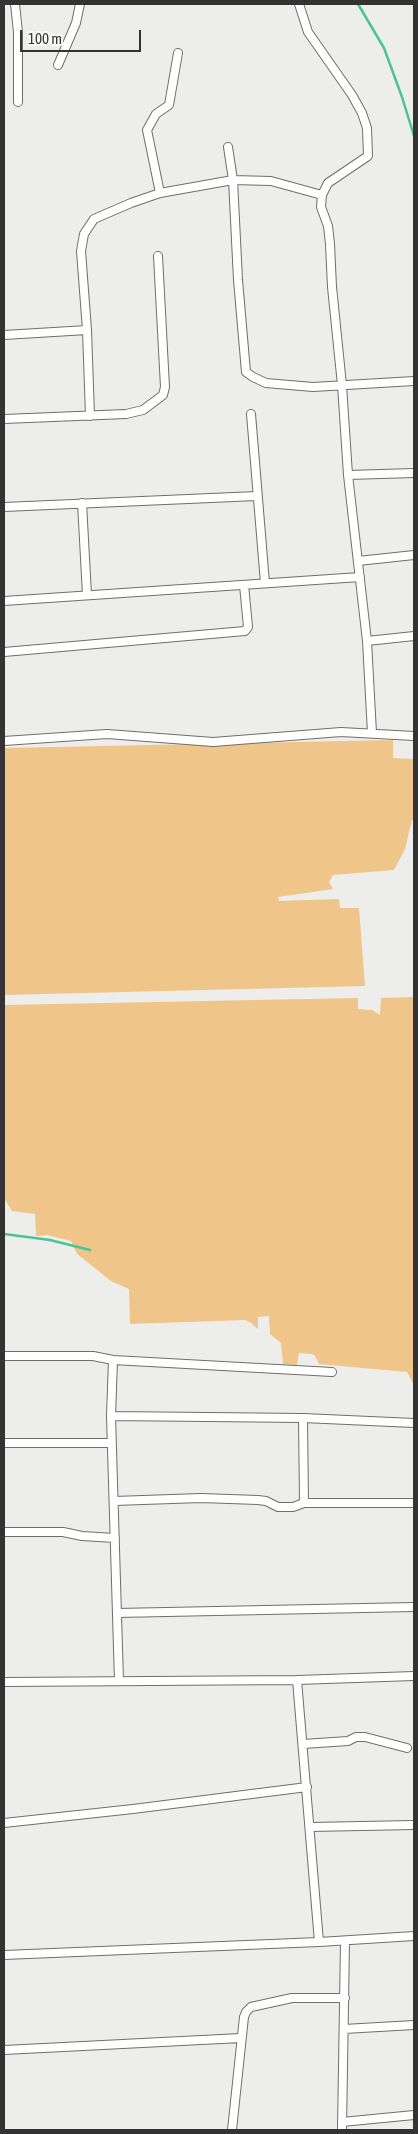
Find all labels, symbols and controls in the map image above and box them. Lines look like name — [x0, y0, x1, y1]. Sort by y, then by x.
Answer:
scale bar — [22, 20, 144, 52]
text: 100 m — [28, 30, 62, 47]

